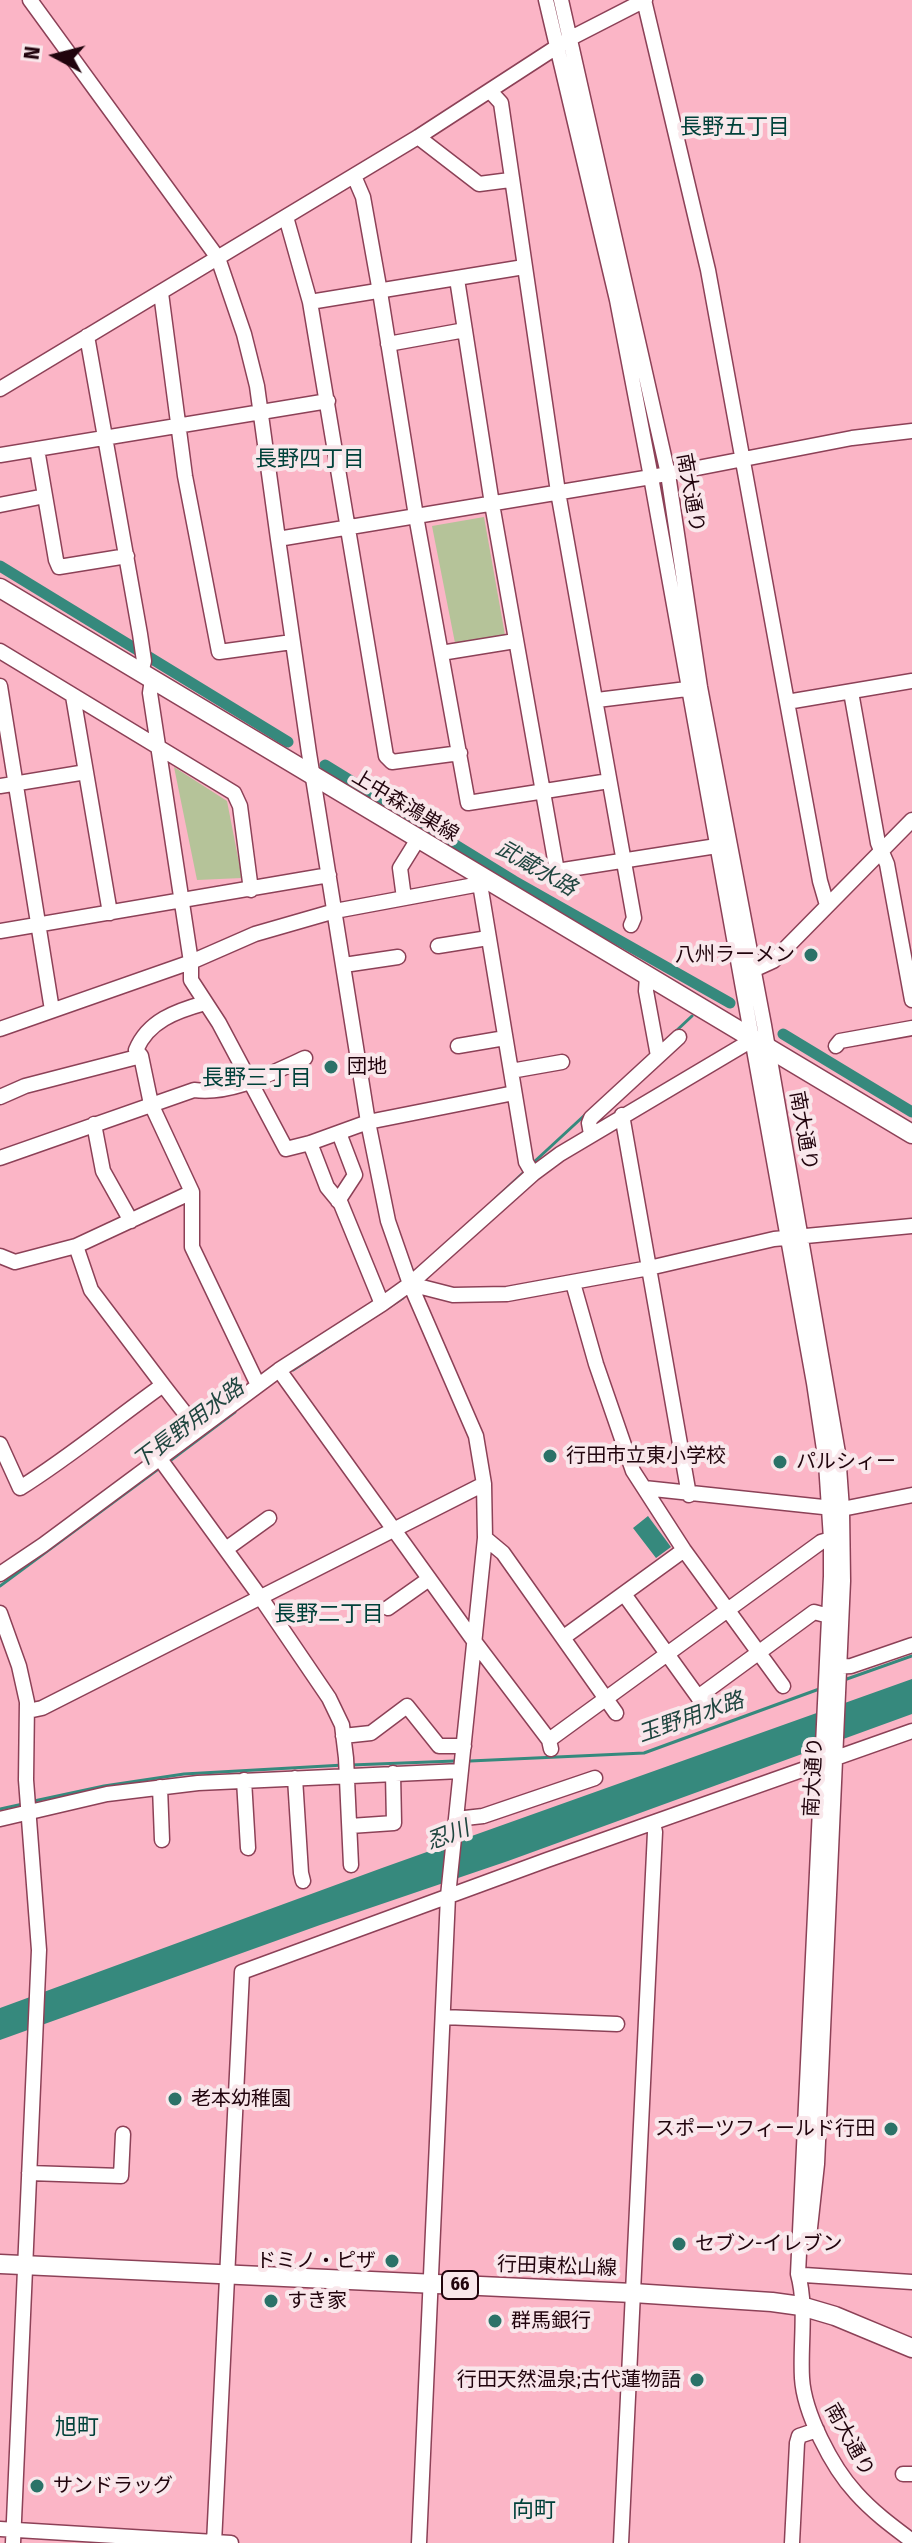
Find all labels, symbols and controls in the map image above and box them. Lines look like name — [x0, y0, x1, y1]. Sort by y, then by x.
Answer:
north arrow — [16, 16, 96, 96]
text: N — [17, 45, 46, 61]
district label: 長野五丁目 — [680, 115, 790, 141]
district label: 長野四丁目 — [255, 447, 365, 473]
street label: 南大通り — [671, 452, 709, 534]
street label: 上中森鴻巣線 — [347, 765, 463, 847]
water label: 武蔵水路 — [491, 836, 581, 902]
place label: 八州ラーメン — [675, 943, 795, 967]
marker: 八州ラーメン — [802, 946, 820, 964]
place label: 団地 — [347, 1055, 387, 1079]
marker: 団地 — [322, 1058, 340, 1076]
district label: 長野三丁目 — [202, 1066, 312, 1092]
street label: 南大通り — [784, 1090, 822, 1172]
water label: 下長野用水路 — [128, 1375, 250, 1475]
place label: 行田市立東小学校 — [566, 1444, 726, 1468]
marker: 行田市立東小学校 — [541, 1447, 559, 1465]
place label: パルシィー — [796, 1450, 896, 1474]
marker: パルシィー — [771, 1453, 789, 1471]
district label: 長野二丁目 — [274, 1602, 384, 1628]
water label: 玉野用水路 — [635, 1688, 747, 1748]
street label: 南大通り — [800, 1736, 828, 1818]
water label: 忍川 — [423, 1816, 473, 1856]
place label: 老本幼稚園 — [191, 2087, 291, 2111]
marker: 老本幼稚園 — [166, 2090, 184, 2108]
place label: スポーツフィールド行田 — [655, 2117, 875, 2141]
marker: スポーツフィールド行田 — [882, 2120, 900, 2138]
place label: セブン-イレブン — [695, 2232, 842, 2256]
marker: セブン-イレブン — [670, 2235, 688, 2253]
place label: ドミノ・ピザ — [256, 2249, 376, 2273]
marker: ドミノ・ピザ — [383, 2252, 401, 2270]
street label: 行田東松山線 — [497, 2253, 617, 2281]
road number: 66 — [442, 2271, 478, 2299]
place label: すき家 — [287, 2289, 347, 2313]
marker: すき家 — [262, 2292, 280, 2310]
place label: 群馬銀行 — [511, 2309, 591, 2333]
marker: 群馬銀行 — [486, 2312, 504, 2330]
place label: 行田天然温泉;古代蓮物語 — [457, 2368, 681, 2392]
marker: 行田天然温泉;古代蓮物語 — [688, 2371, 706, 2389]
street label: 南大通り — [819, 2399, 879, 2481]
district label: 旭町 — [55, 2415, 99, 2441]
place label: サンドラッグ — [53, 2474, 173, 2498]
marker: サンドラッグ — [28, 2477, 46, 2495]
district label: 向町 — [512, 2498, 556, 2524]

